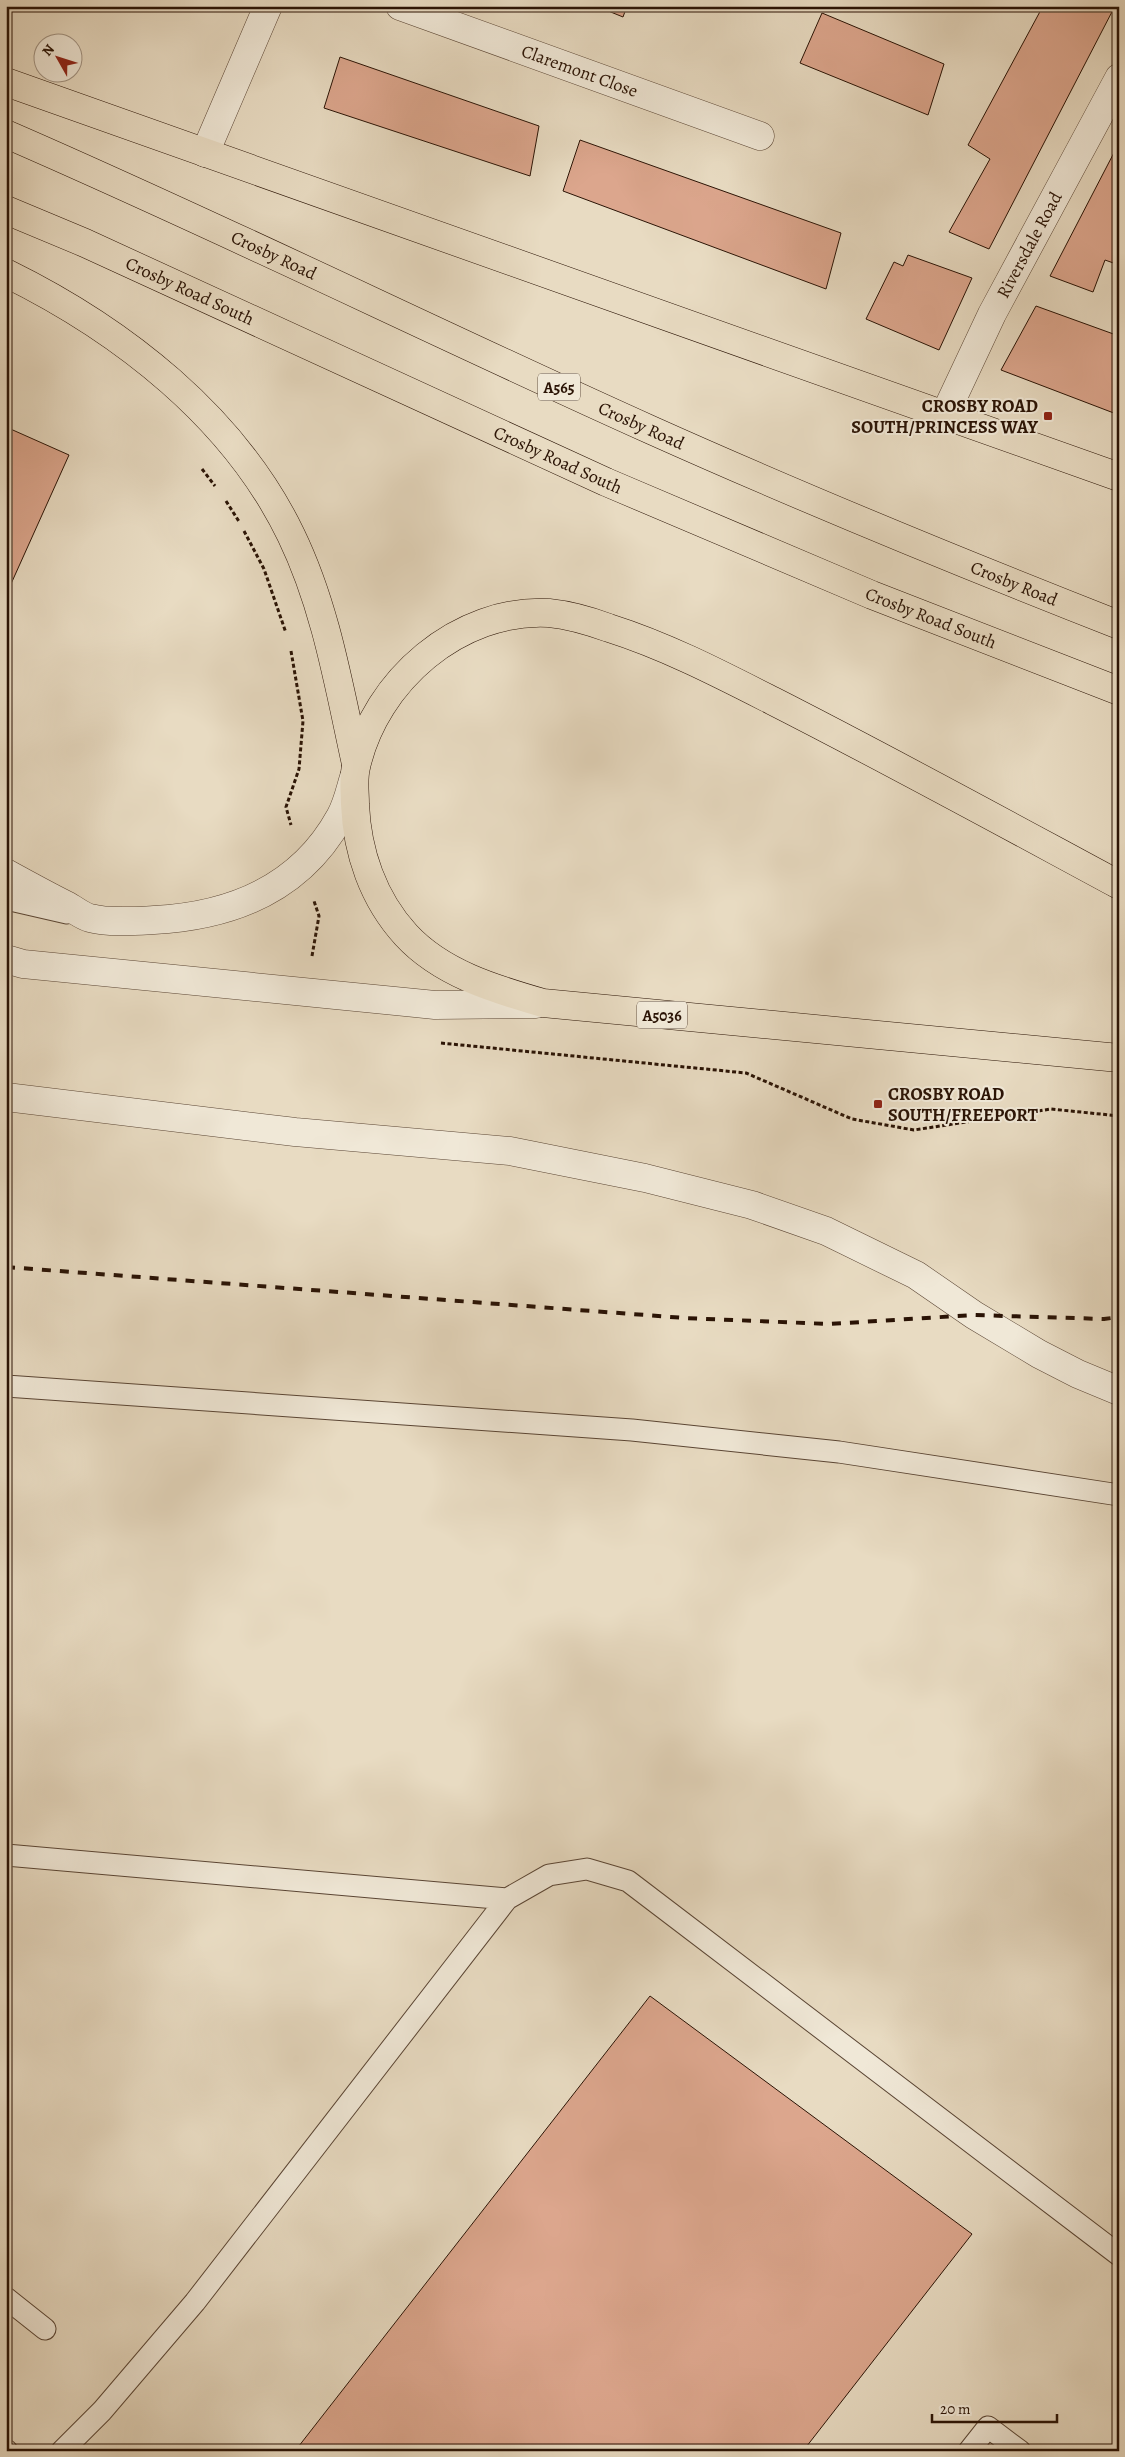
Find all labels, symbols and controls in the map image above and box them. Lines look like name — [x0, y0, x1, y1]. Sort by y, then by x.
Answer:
north arrow — [32, 32, 82, 82]
street label: Claremont Close — [518, 39, 641, 103]
text: N — [38, 40, 59, 60]
street label: Riversdale Road — [991, 187, 1068, 302]
street label: Crosby Road — [227, 225, 321, 286]
street label: Crosby Road South — [122, 251, 258, 331]
road number: A565 — [538, 374, 580, 401]
place label: CROSBY ROAD SOUTH/PRINCESS WAY — [851, 394, 1038, 439]
street label: Crosby Road — [594, 396, 688, 455]
marker: CROSBY ROAD SOUTH/PRINCESS WAY — [1042, 410, 1054, 422]
street label: Crosby Road South — [490, 420, 626, 500]
street label: Crosby Road — [967, 555, 1062, 612]
street label: Crosby Road South — [862, 582, 1000, 654]
road number: A5036 — [637, 1002, 687, 1028]
place label: CROSBY ROAD SOUTH/FREEPORT — [888, 1082, 1039, 1127]
marker: CROSBY ROAD SOUTH/FREEPORT — [872, 1098, 884, 1110]
scale bar — [932, 2392, 1058, 2424]
text: 20 m — [940, 2399, 971, 2419]

